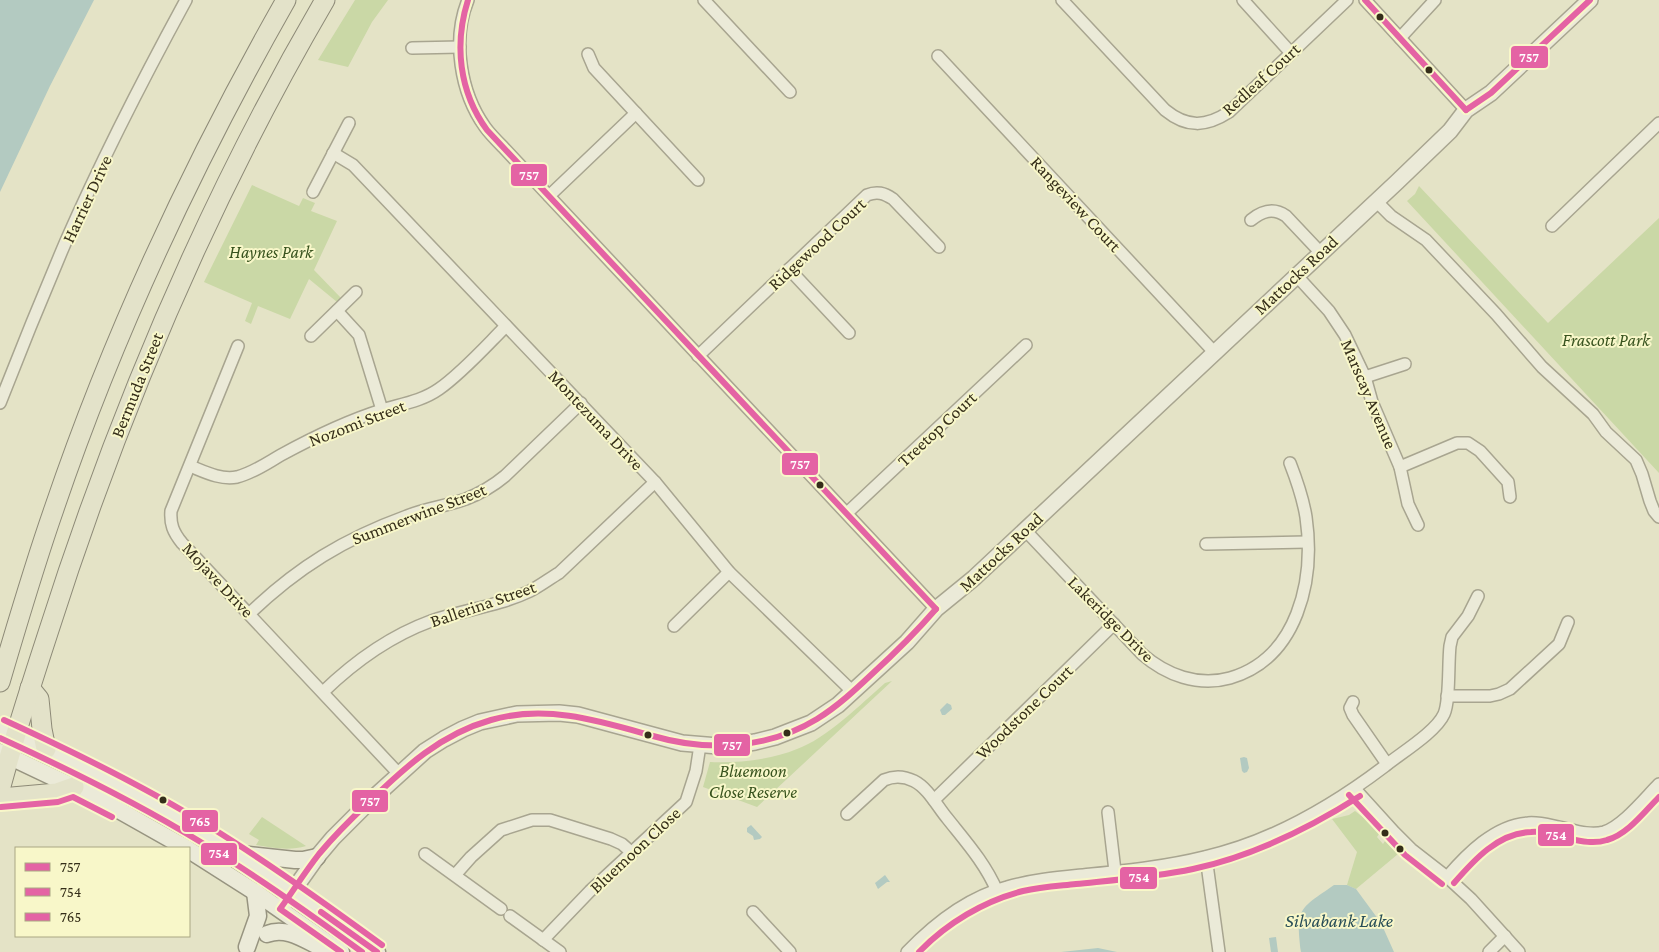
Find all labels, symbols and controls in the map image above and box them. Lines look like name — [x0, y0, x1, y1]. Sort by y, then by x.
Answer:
unlabelled marker — [1375, 12, 1385, 22]
street label: Redleaf Court — [1218, 38, 1305, 119]
line badge: 757 — [1510, 45, 1549, 69]
text: 757 — [1519, 49, 1539, 65]
unlabelled marker — [1424, 65, 1434, 75]
street label: Harrier Drive — [58, 152, 116, 246]
street label: Rangeview Court — [1027, 152, 1126, 257]
line badge: 757 — [510, 163, 548, 187]
text: 757 — [519, 167, 539, 183]
street label: Ridgewood Court — [764, 193, 871, 294]
street label: Mattocks Road — [1250, 231, 1342, 319]
park label: Haynes Park — [229, 242, 314, 262]
street label: Bermuda Street — [107, 329, 168, 440]
park label: Frascott Park — [1562, 330, 1651, 350]
street label: Marscay Avenue — [1337, 336, 1401, 452]
street label: Montezuma Drive — [544, 366, 648, 474]
street label: Treetop Court — [893, 387, 981, 471]
street label: Nozomi Street — [306, 395, 409, 451]
line badge: 757 — [781, 452, 819, 476]
text: 757 — [790, 456, 810, 472]
street label: Summerwine Street — [349, 479, 490, 549]
unlabelled marker — [815, 480, 825, 490]
street label: Mattocks Road — [955, 508, 1047, 596]
street label: Mojave Drive — [178, 538, 258, 622]
street label: Lakeridge Drive — [1064, 572, 1158, 666]
street label: Ballerina Street — [428, 576, 539, 631]
street label: Woodstone Court — [971, 660, 1077, 763]
unlabelled marker — [782, 728, 792, 738]
unlabelled marker — [643, 730, 653, 740]
line badge: 757 — [713, 733, 751, 757]
text: 757 — [722, 737, 742, 753]
park label: Bluemoon Close Reserve — [709, 761, 797, 802]
line badge: 757 — [351, 789, 389, 813]
text: 757 — [360, 793, 380, 809]
unlabelled marker — [158, 795, 168, 805]
street label: Bluemoon Close — [586, 803, 685, 897]
line badge: 765 — [181, 809, 219, 833]
text: 765 — [190, 813, 211, 829]
line badge: 754 — [1537, 823, 1575, 847]
text: 754 — [1546, 827, 1567, 843]
unlabelled marker — [1380, 828, 1390, 838]
line badge: 754 — [200, 842, 238, 866]
unlabelled marker — [1395, 844, 1405, 854]
text: 754 — [209, 845, 230, 861]
legend — [15, 847, 190, 937]
text: 757 — [60, 859, 80, 875]
line badge: 754 — [1119, 866, 1158, 890]
text: 754 — [1129, 869, 1150, 885]
text: 754 — [60, 884, 82, 900]
text: 765 — [60, 909, 81, 925]
water label: Silvabank Lake — [1285, 910, 1393, 931]

